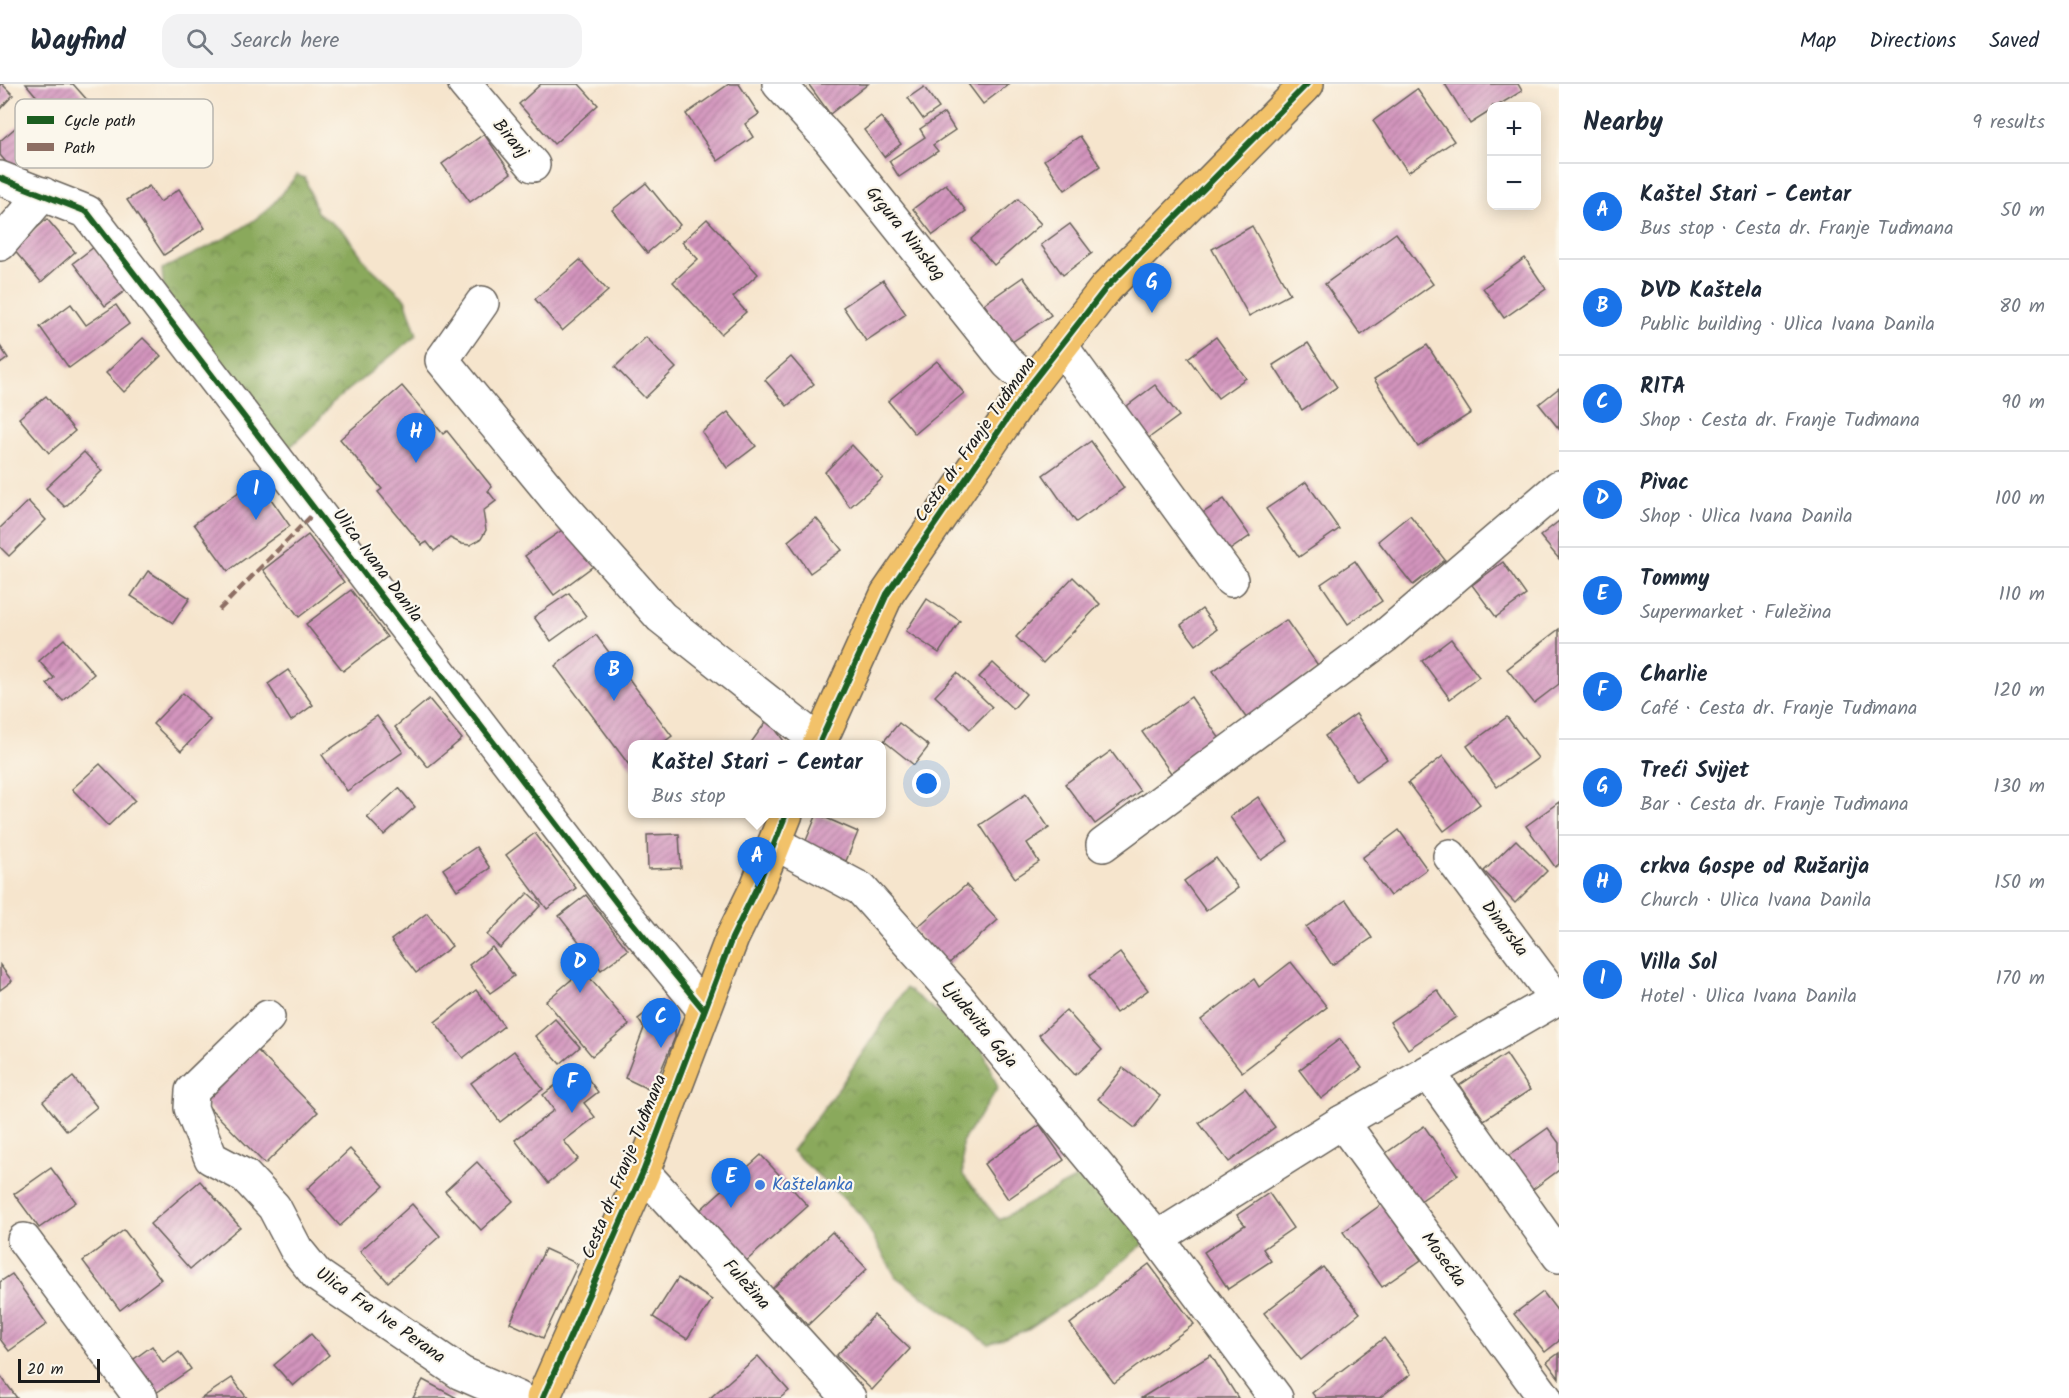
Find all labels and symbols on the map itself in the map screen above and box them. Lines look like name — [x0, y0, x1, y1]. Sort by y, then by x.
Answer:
legend — [15, 99, 213, 168]
text: Cycle path — [64, 109, 136, 134]
street label: Biranj — [485, 113, 536, 166]
text: Path — [64, 136, 95, 161]
street label: Grgura Ninskog — [858, 180, 952, 288]
pin: G — [1132, 264, 1172, 313]
street label: Cesta dr. Franje Tuđmana — [908, 351, 1044, 529]
pin: H — [396, 414, 436, 463]
pin: I — [236, 470, 276, 520]
street label: Ulica Ivana Danila — [324, 503, 430, 629]
pin: B — [594, 652, 634, 701]
your location — [912, 769, 941, 798]
pin: A — [738, 838, 777, 887]
street label: Dinarska — [1473, 895, 1535, 963]
pin: D — [560, 944, 600, 993]
street label: Ljudevita Gaja — [933, 975, 1025, 1075]
pin: C — [642, 998, 680, 1048]
pin: F — [552, 1064, 592, 1113]
street label: Cesta dr. Franje Tuđmana — [575, 1070, 675, 1264]
pin: E — [712, 1158, 750, 1208]
place label: Kaštelanka — [772, 1171, 853, 1200]
marker: Kaštelanka — [753, 1178, 767, 1192]
street label: Mosećka — [1413, 1226, 1473, 1294]
street label: Fuležina — [715, 1253, 777, 1317]
street label: Ulica Fra Ive Perana — [309, 1260, 451, 1372]
scale bar — [18, 1356, 100, 1384]

